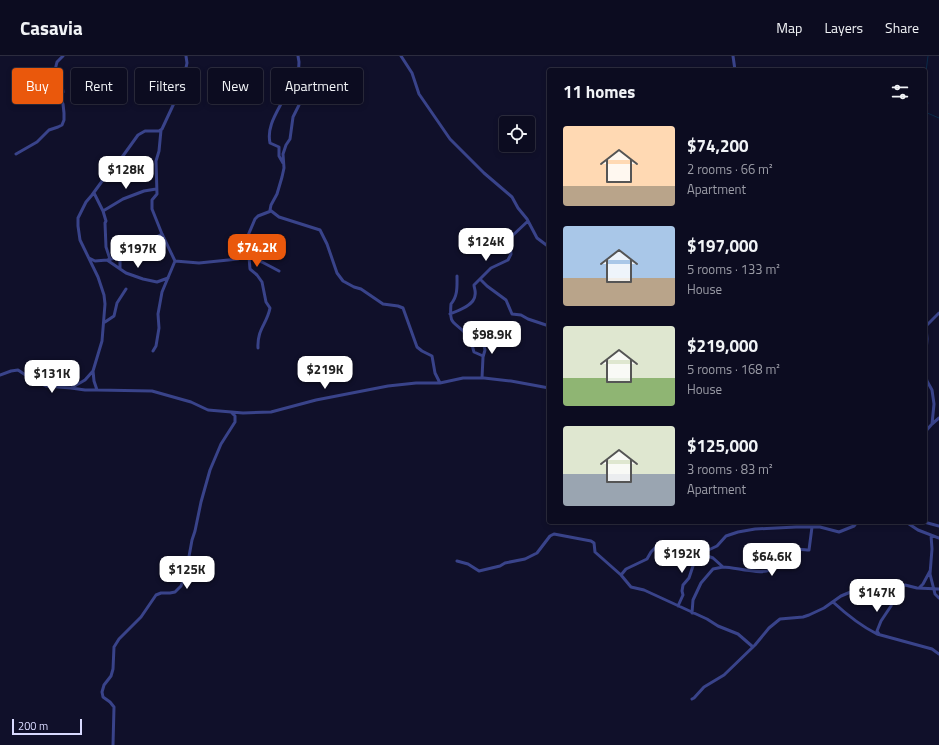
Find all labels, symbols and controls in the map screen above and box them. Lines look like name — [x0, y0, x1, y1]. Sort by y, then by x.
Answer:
text: Casavia — [20, 13, 83, 42]
text: Map — [776, 17, 802, 38]
text: Layers — [824, 17, 863, 38]
text: Share — [885, 17, 919, 38]
chip: Buy — [12, 68, 63, 104]
chip: Rent — [71, 68, 127, 104]
chip: Filters — [135, 68, 200, 104]
chip: New — [208, 68, 263, 104]
chip: Apartment — [271, 68, 363, 104]
text: 11 homes — [563, 79, 635, 105]
icon: filters — [889, 81, 911, 103]
map controls — [499, 116, 535, 152]
button: locate — [499, 116, 535, 152]
text: $74,200 — [687, 133, 749, 159]
icon: home — [595, 142, 643, 190]
pin: $128K — [98, 156, 154, 190]
text: $128K — [108, 159, 144, 179]
text: 2 rooms · 66 m² — [687, 159, 773, 179]
text: Apartment — [687, 179, 746, 199]
pin: $124K — [458, 228, 514, 262]
text: $124K — [468, 231, 504, 251]
text: $197,000 — [687, 233, 758, 259]
pin: $74.2K — [224, 234, 290, 268]
pin: $197K — [110, 235, 166, 269]
text: $74.2K — [237, 237, 277, 257]
text: $197K — [120, 238, 156, 258]
icon: home — [595, 242, 643, 290]
text: 5 rooms · 133 m² — [687, 259, 780, 279]
text: House — [687, 279, 722, 299]
pin: $98.9K — [459, 321, 525, 355]
text: $98.9K — [472, 324, 512, 344]
text: $219,000 — [687, 333, 758, 359]
icon: home — [595, 342, 643, 390]
pin: $219K — [297, 356, 353, 390]
text: $219K — [307, 359, 343, 379]
text: 5 rooms · 168 m² — [687, 359, 780, 379]
pin: $131K — [24, 360, 80, 394]
text: $131K — [34, 363, 70, 383]
text: House — [687, 379, 722, 399]
text: $125,000 — [687, 433, 758, 459]
icon: home — [595, 442, 643, 490]
text: 3 rooms · 83 m² — [687, 459, 773, 479]
text: Apartment — [687, 479, 746, 499]
pin: $192K — [654, 540, 710, 574]
text: $192K — [664, 543, 700, 563]
pin: $64.6K — [739, 543, 805, 577]
text: $64.6K — [752, 546, 792, 566]
pin: $125K — [159, 556, 215, 590]
text: $125K — [169, 559, 205, 579]
pin: $147K — [849, 579, 905, 613]
text: $147K — [859, 582, 895, 602]
scale bar — [12, 717, 82, 736]
text: 200 m — [18, 718, 48, 734]

